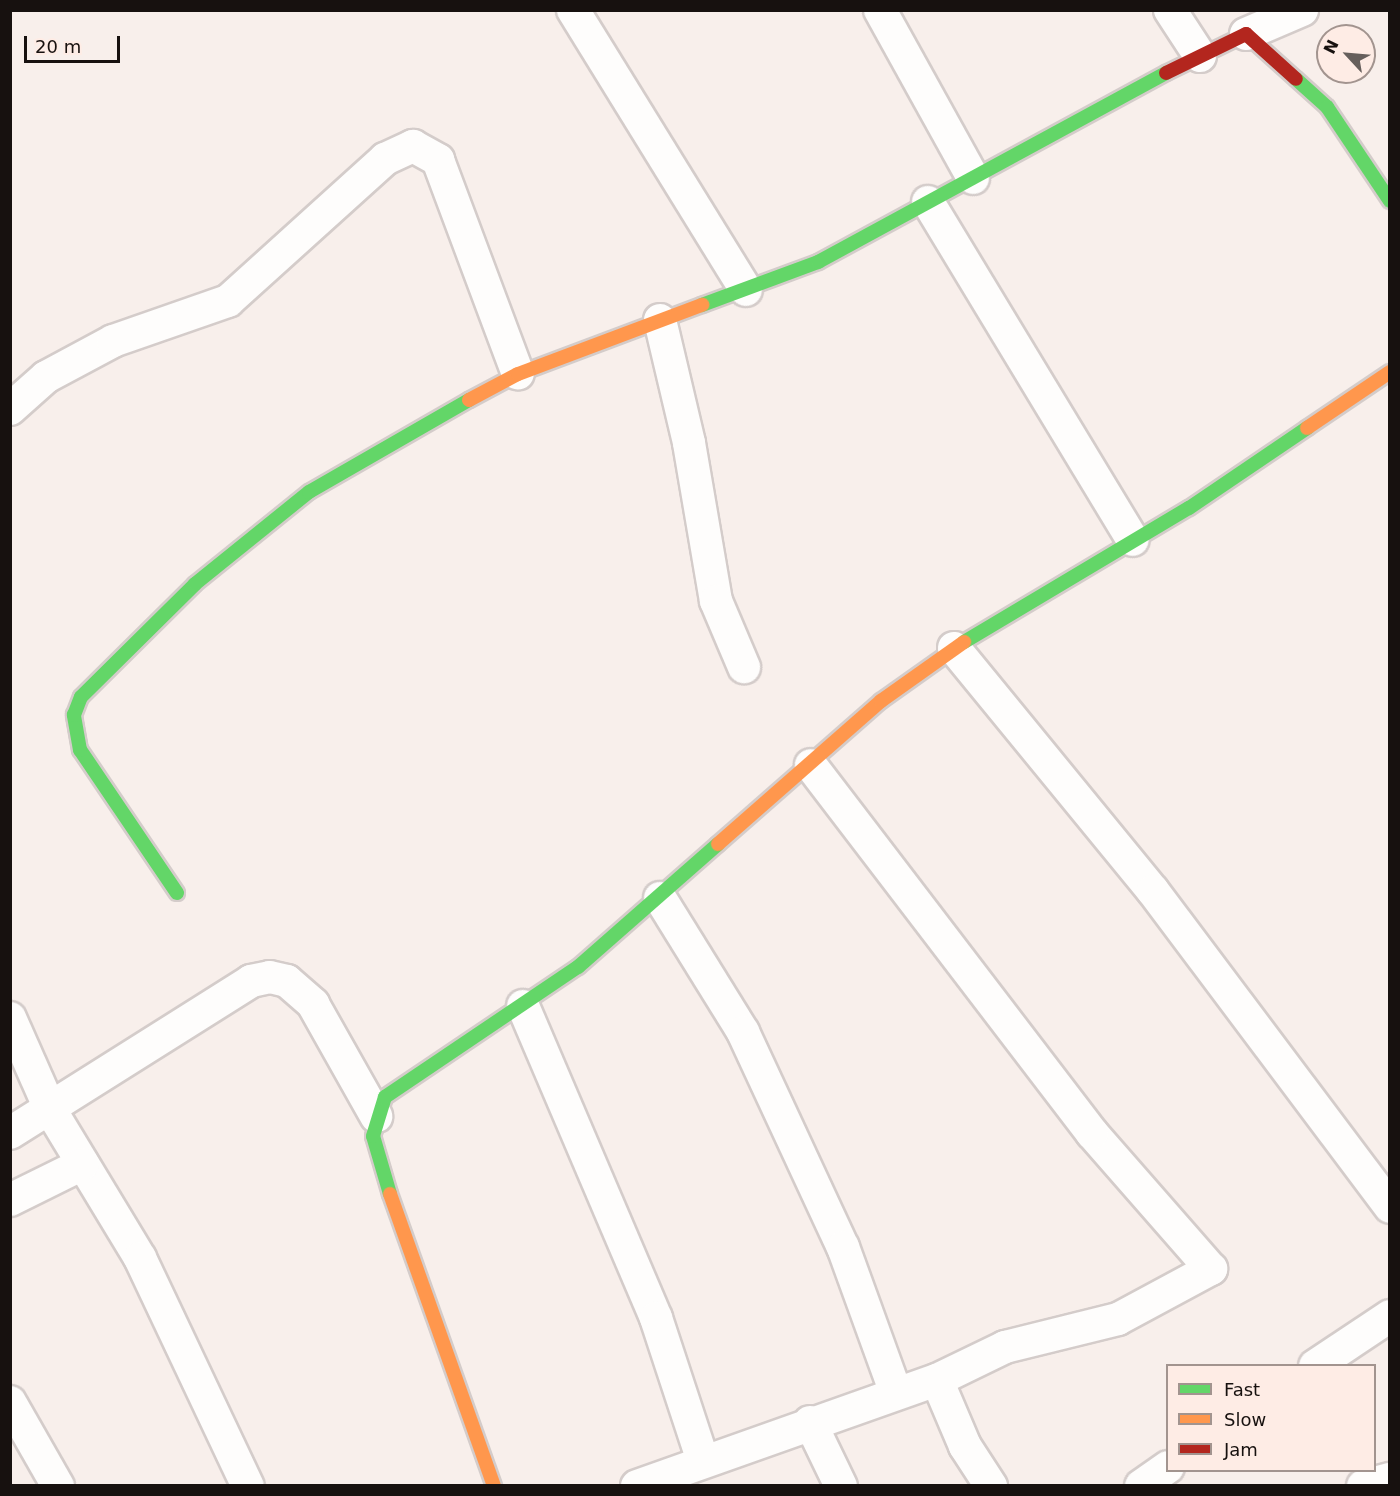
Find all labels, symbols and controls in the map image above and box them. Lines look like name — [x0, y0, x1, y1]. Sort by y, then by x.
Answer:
scale bar — [27, 24, 123, 62]
north arrow — [1316, 24, 1376, 84]
text: 20 m — [35, 36, 81, 57]
text: N — [1320, 37, 1343, 57]
legend — [1166, 1364, 1376, 1472]
text: Fast — [1224, 1379, 1260, 1400]
text: Slow — [1224, 1409, 1266, 1430]
text: Jam — [1224, 1439, 1258, 1460]

